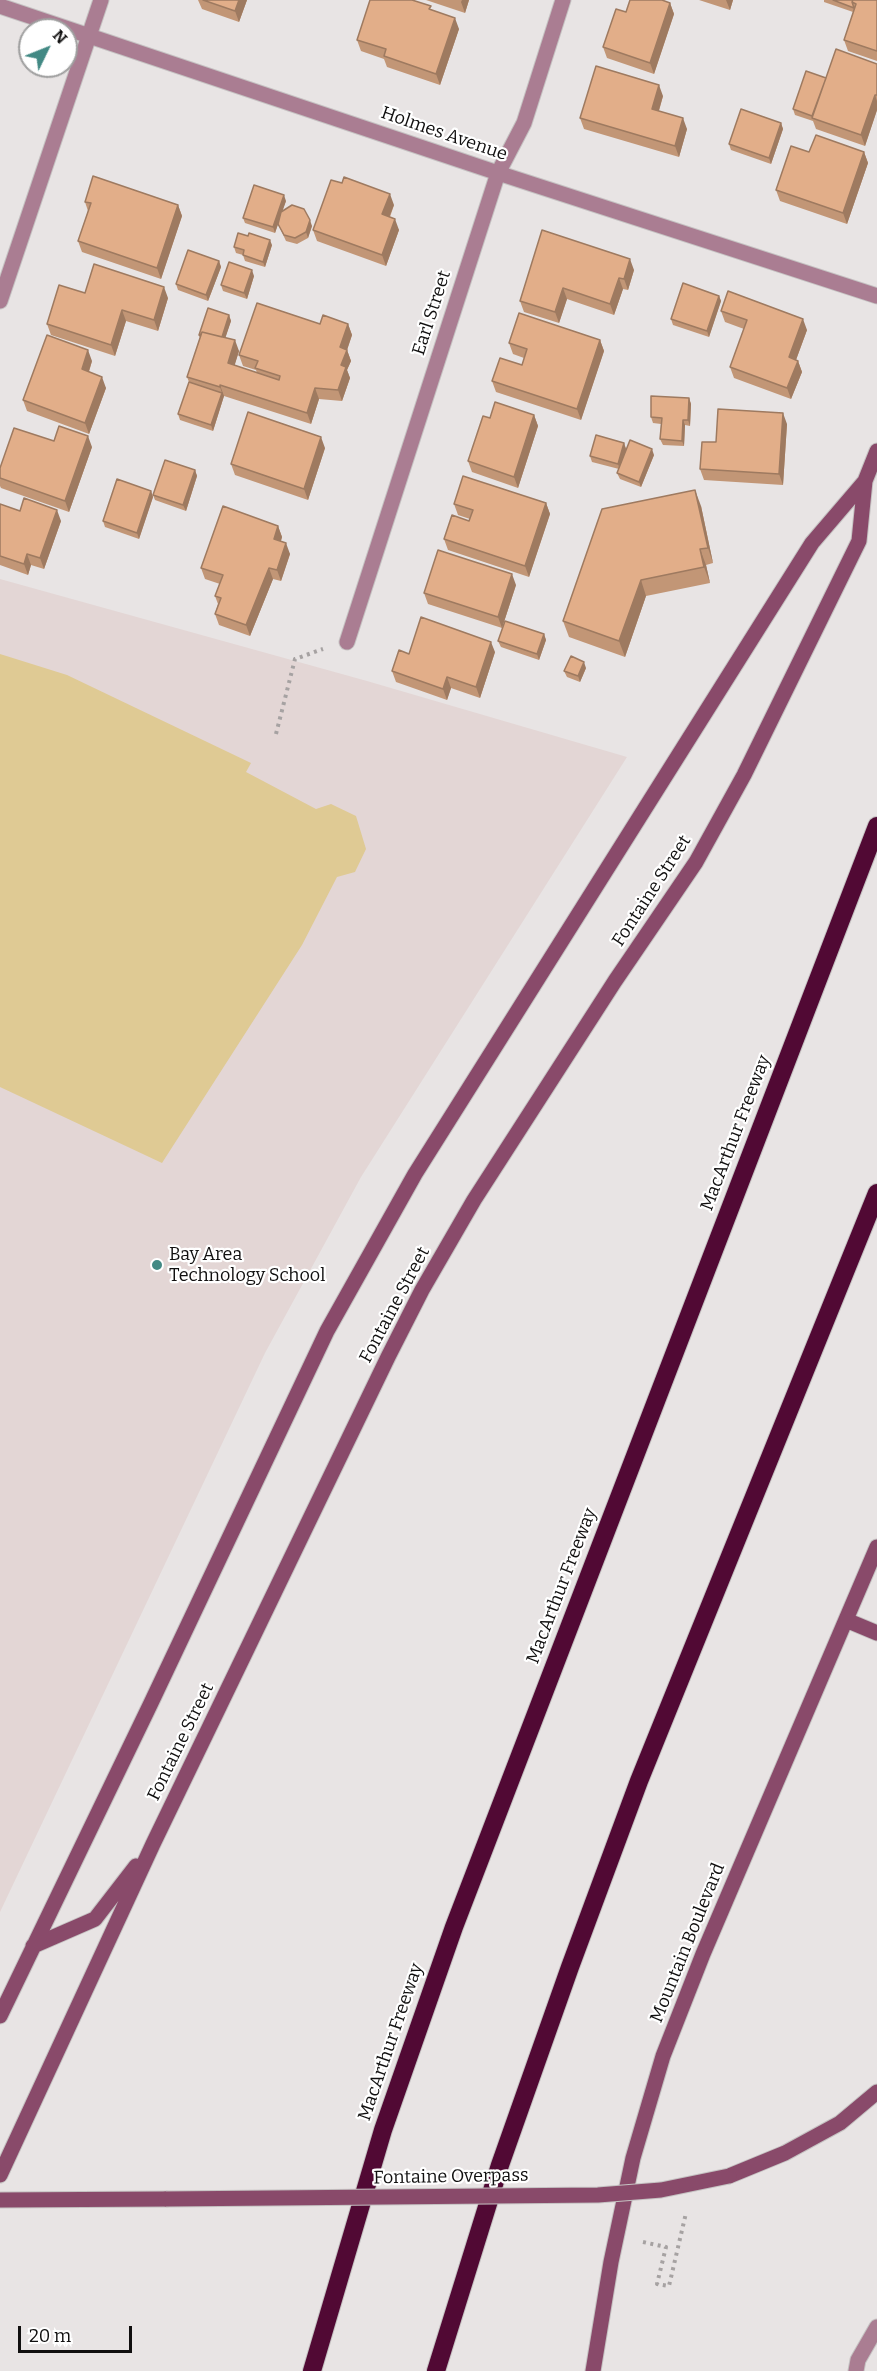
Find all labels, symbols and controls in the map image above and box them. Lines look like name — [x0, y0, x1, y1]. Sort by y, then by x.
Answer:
north arrow — [18, 18, 78, 78]
text: N — [49, 26, 71, 48]
street label: Holmes Avenue — [378, 102, 510, 166]
street label: Earl Street — [408, 268, 456, 358]
street label: Fontaine Street — [608, 831, 696, 951]
street label: MacArthur Freeway — [696, 1052, 776, 1214]
street label: Fontaine Street — [355, 1243, 435, 1367]
place label: Bay Area Technology School — [169, 1244, 325, 1286]
marker: Bay Area Technology School — [150, 1258, 164, 1272]
street label: MacArthur Freeway — [522, 1505, 602, 1667]
street label: Fontaine Street — [143, 1680, 219, 1804]
street label: Mountain Boulevard — [646, 1860, 730, 2026]
street label: MacArthur Freeway — [354, 1960, 428, 2124]
street label: Fontaine Overpass — [373, 2165, 529, 2189]
scale bar — [21, 2314, 135, 2352]
text: 20 m — [29, 2325, 71, 2347]

